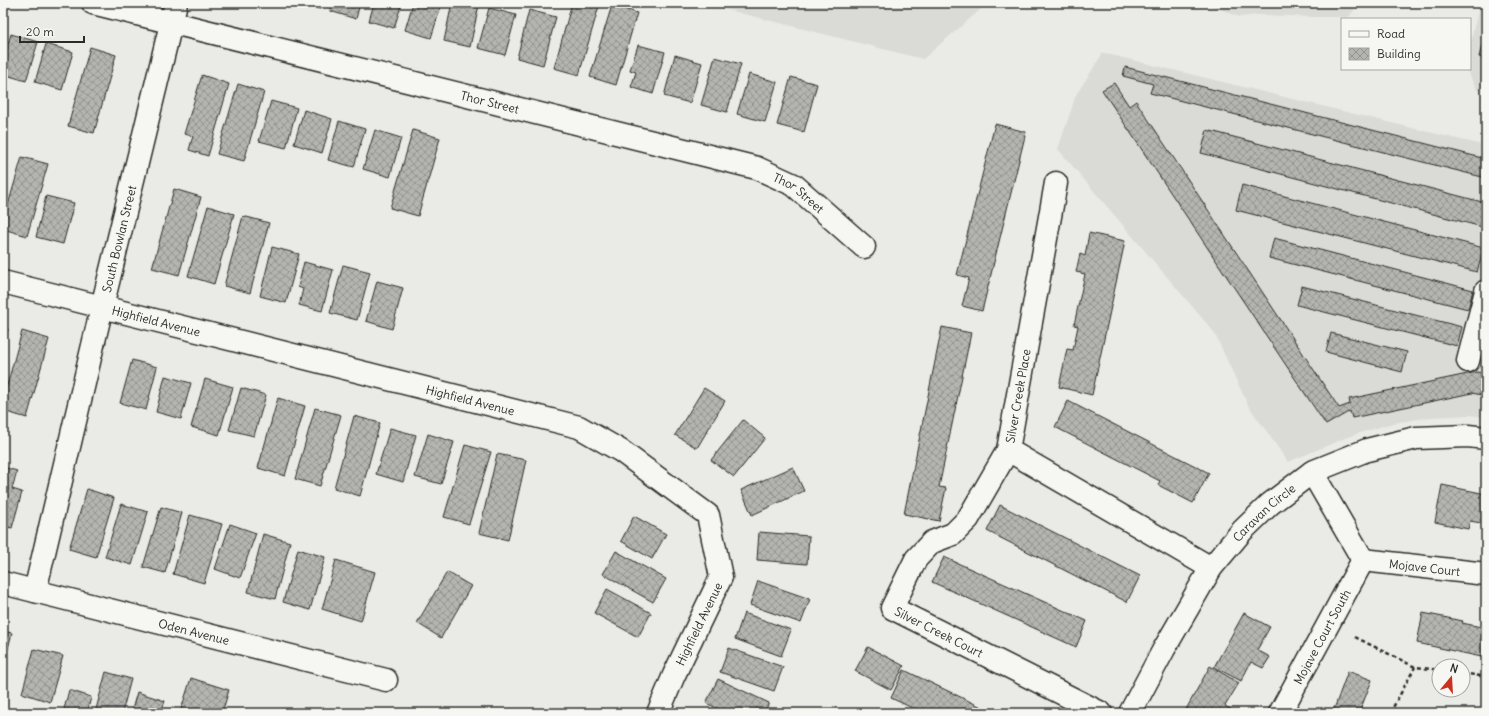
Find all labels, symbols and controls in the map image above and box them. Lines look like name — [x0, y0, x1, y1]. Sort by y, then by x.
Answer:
scale bar — [20, 18, 84, 44]
legend — [1341, 18, 1471, 70]
text: 20 m — [26, 24, 54, 39]
text: Road — [1377, 26, 1405, 41]
text: Building — [1377, 46, 1421, 61]
street label: Thor Street — [459, 87, 521, 116]
street label: Thor Street — [771, 169, 827, 216]
street label: South Bowlan Street — [98, 184, 139, 294]
street label: Highfield Avenue — [110, 302, 202, 339]
street label: Silver Creek Place — [1002, 348, 1034, 444]
street label: Highfield Avenue — [425, 381, 516, 418]
street label: Caravan Circle — [1229, 480, 1298, 544]
street label: Mojave Court — [1388, 556, 1461, 579]
street label: Highfield Avenue — [672, 580, 726, 668]
street label: Mojave Court South — [1290, 586, 1353, 687]
street label: Silver Creek Court — [892, 603, 986, 660]
street label: Oden Avenue — [157, 615, 231, 648]
north arrow — [1431, 658, 1471, 698]
text: N — [1448, 661, 1460, 676]

